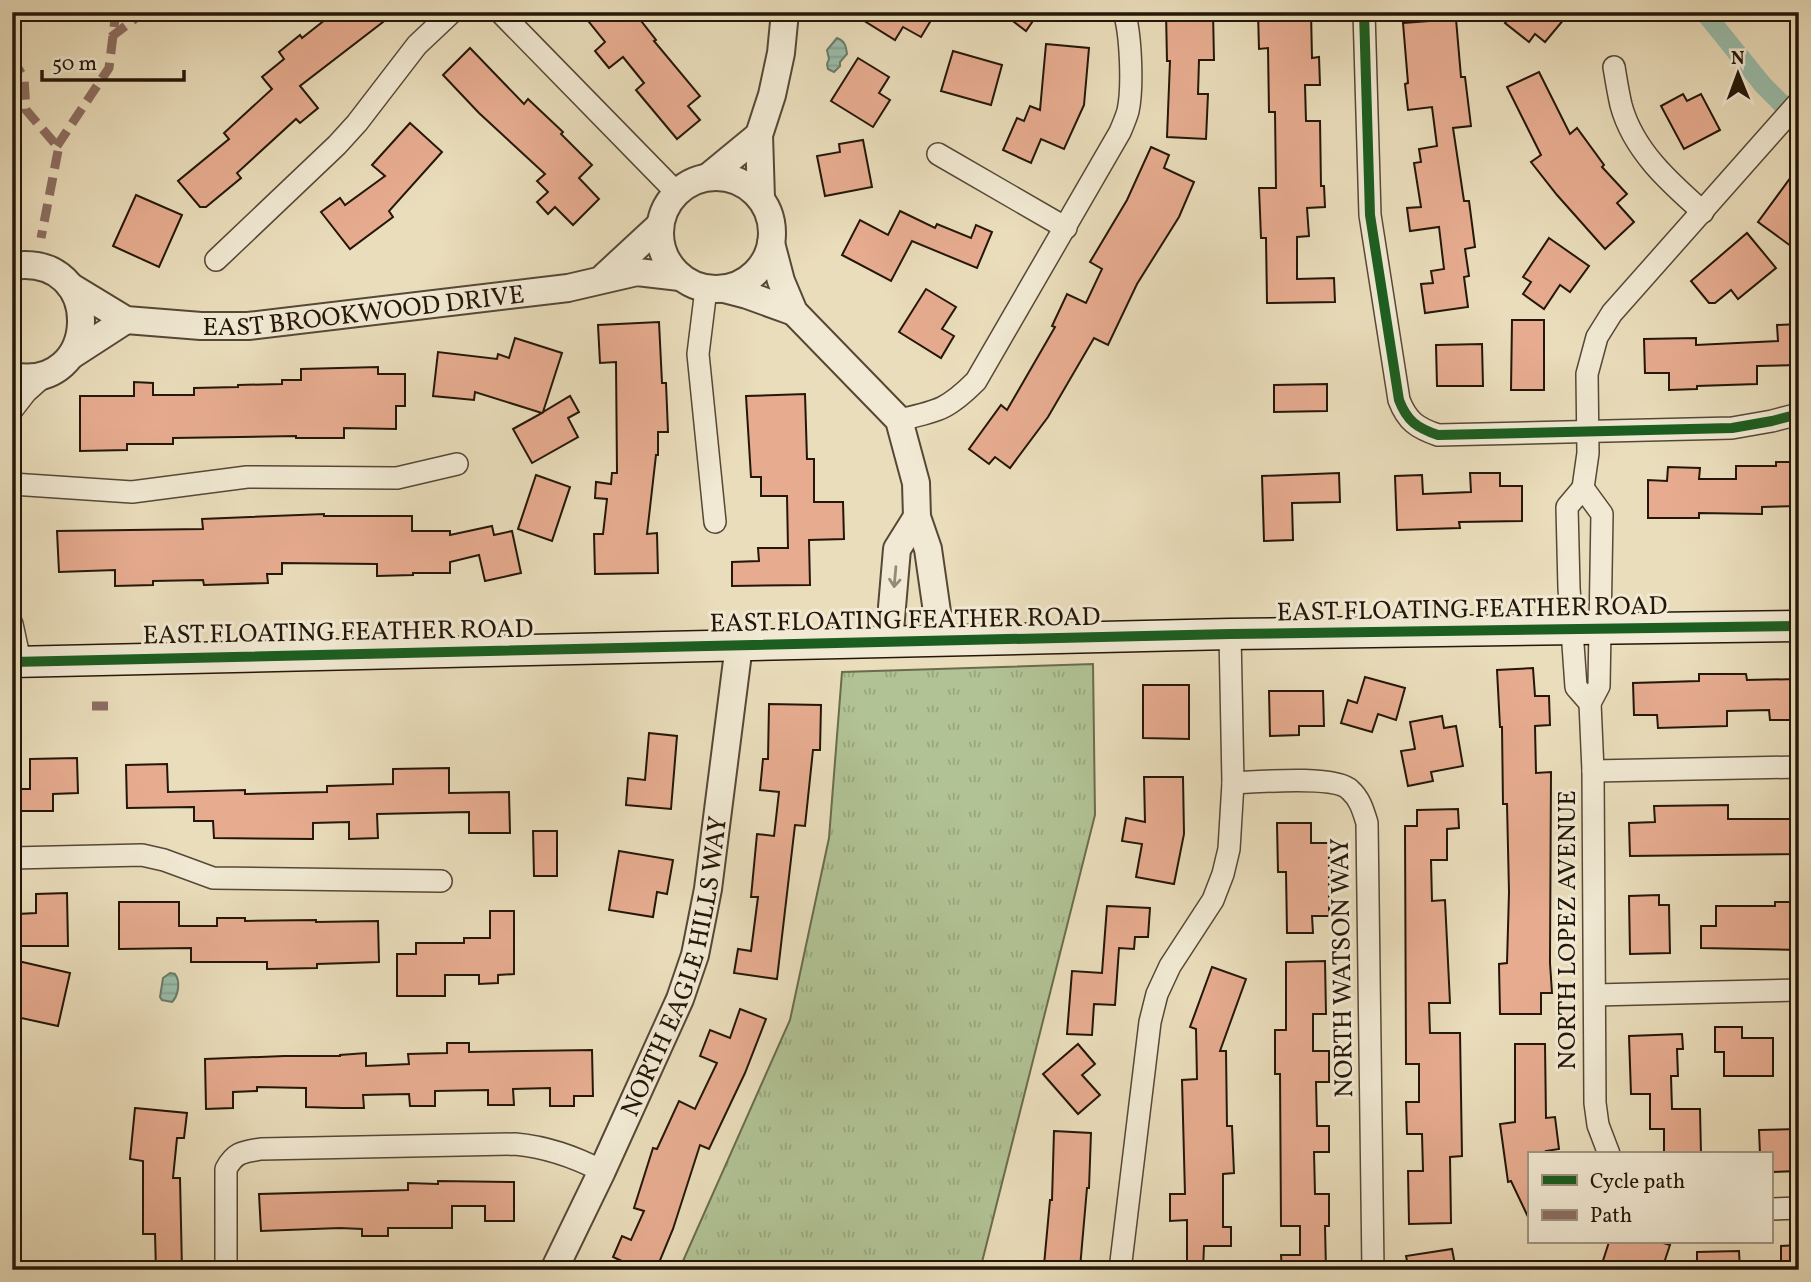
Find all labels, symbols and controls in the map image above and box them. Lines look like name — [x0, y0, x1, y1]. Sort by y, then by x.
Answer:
scale bar — [42, 38, 184, 82]
north arrow — [1702, 38, 1772, 108]
text: N — [1731, 46, 1745, 72]
text: 50 m — [52, 50, 97, 79]
street label: EAST BROOKWOOD DRIVE — [202, 277, 527, 346]
one-way arrow — [888, 565, 901, 588]
street label: EAST FLOATING FEATHER ROAD — [1276, 589, 1668, 631]
street label: EAST FLOATING FEATHER ROAD — [709, 600, 1101, 642]
street label: EAST FLOATING FEATHER ROAD — [142, 612, 534, 654]
street label: NORTH LOPEZ AVENUE — [1550, 790, 1586, 1070]
street label: NORTH EAGLE HILLS WAY — [613, 814, 737, 1123]
street label: NORTH WATSON WAY — [1323, 838, 1363, 1098]
legend — [1528, 1152, 1772, 1244]
text: Cycle path — [1590, 1168, 1685, 1197]
text: Path — [1590, 1202, 1632, 1231]

